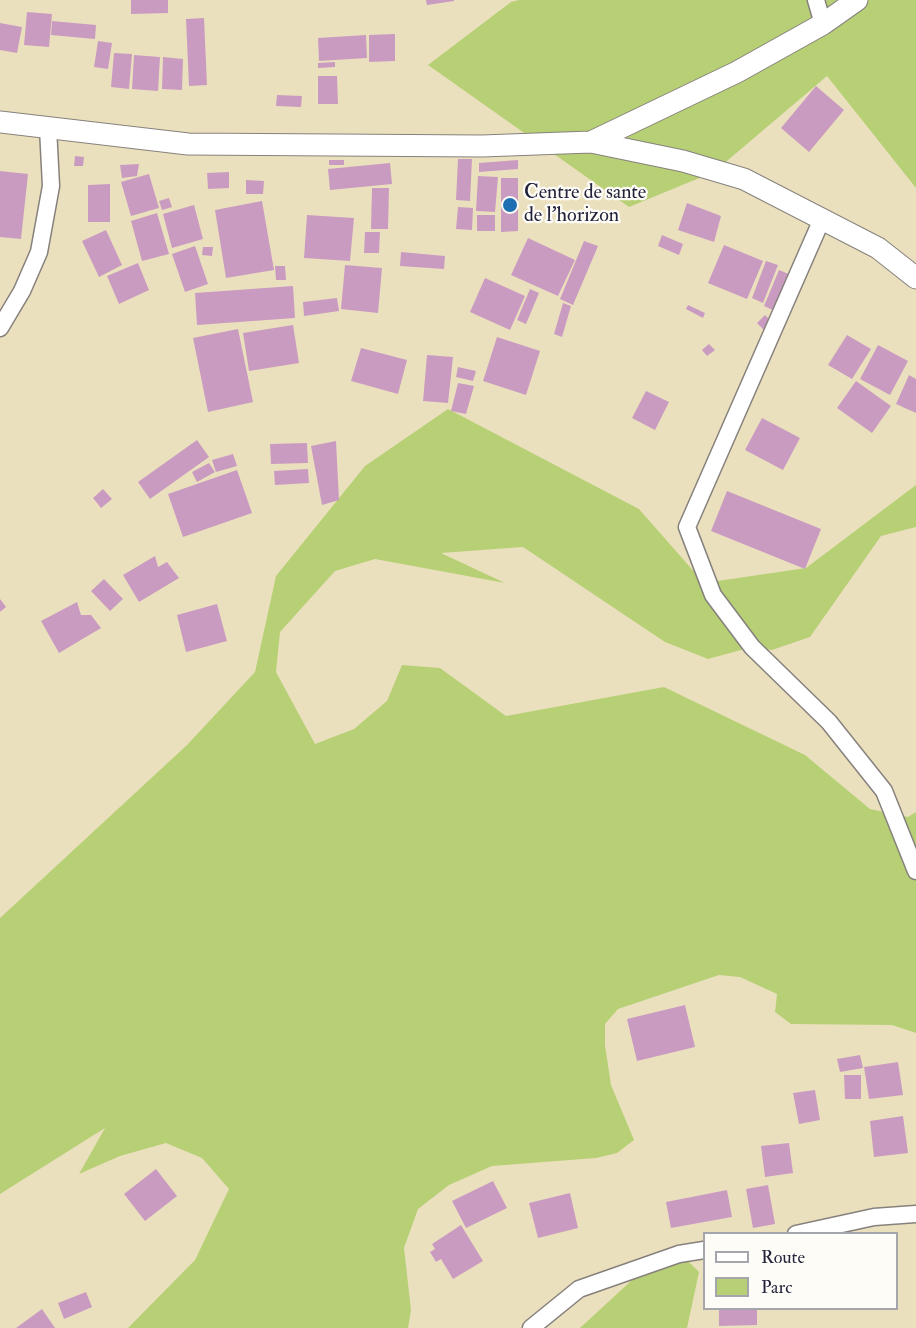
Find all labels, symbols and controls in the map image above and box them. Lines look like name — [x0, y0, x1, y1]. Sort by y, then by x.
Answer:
place label: Centre de sante de l'horizon — [524, 182, 646, 229]
marker: Centre de sante de l'horizon — [501, 196, 519, 214]
legend — [703, 1232, 898, 1310]
text: Route — [761, 1246, 805, 1269]
text: Parc — [761, 1276, 792, 1299]

